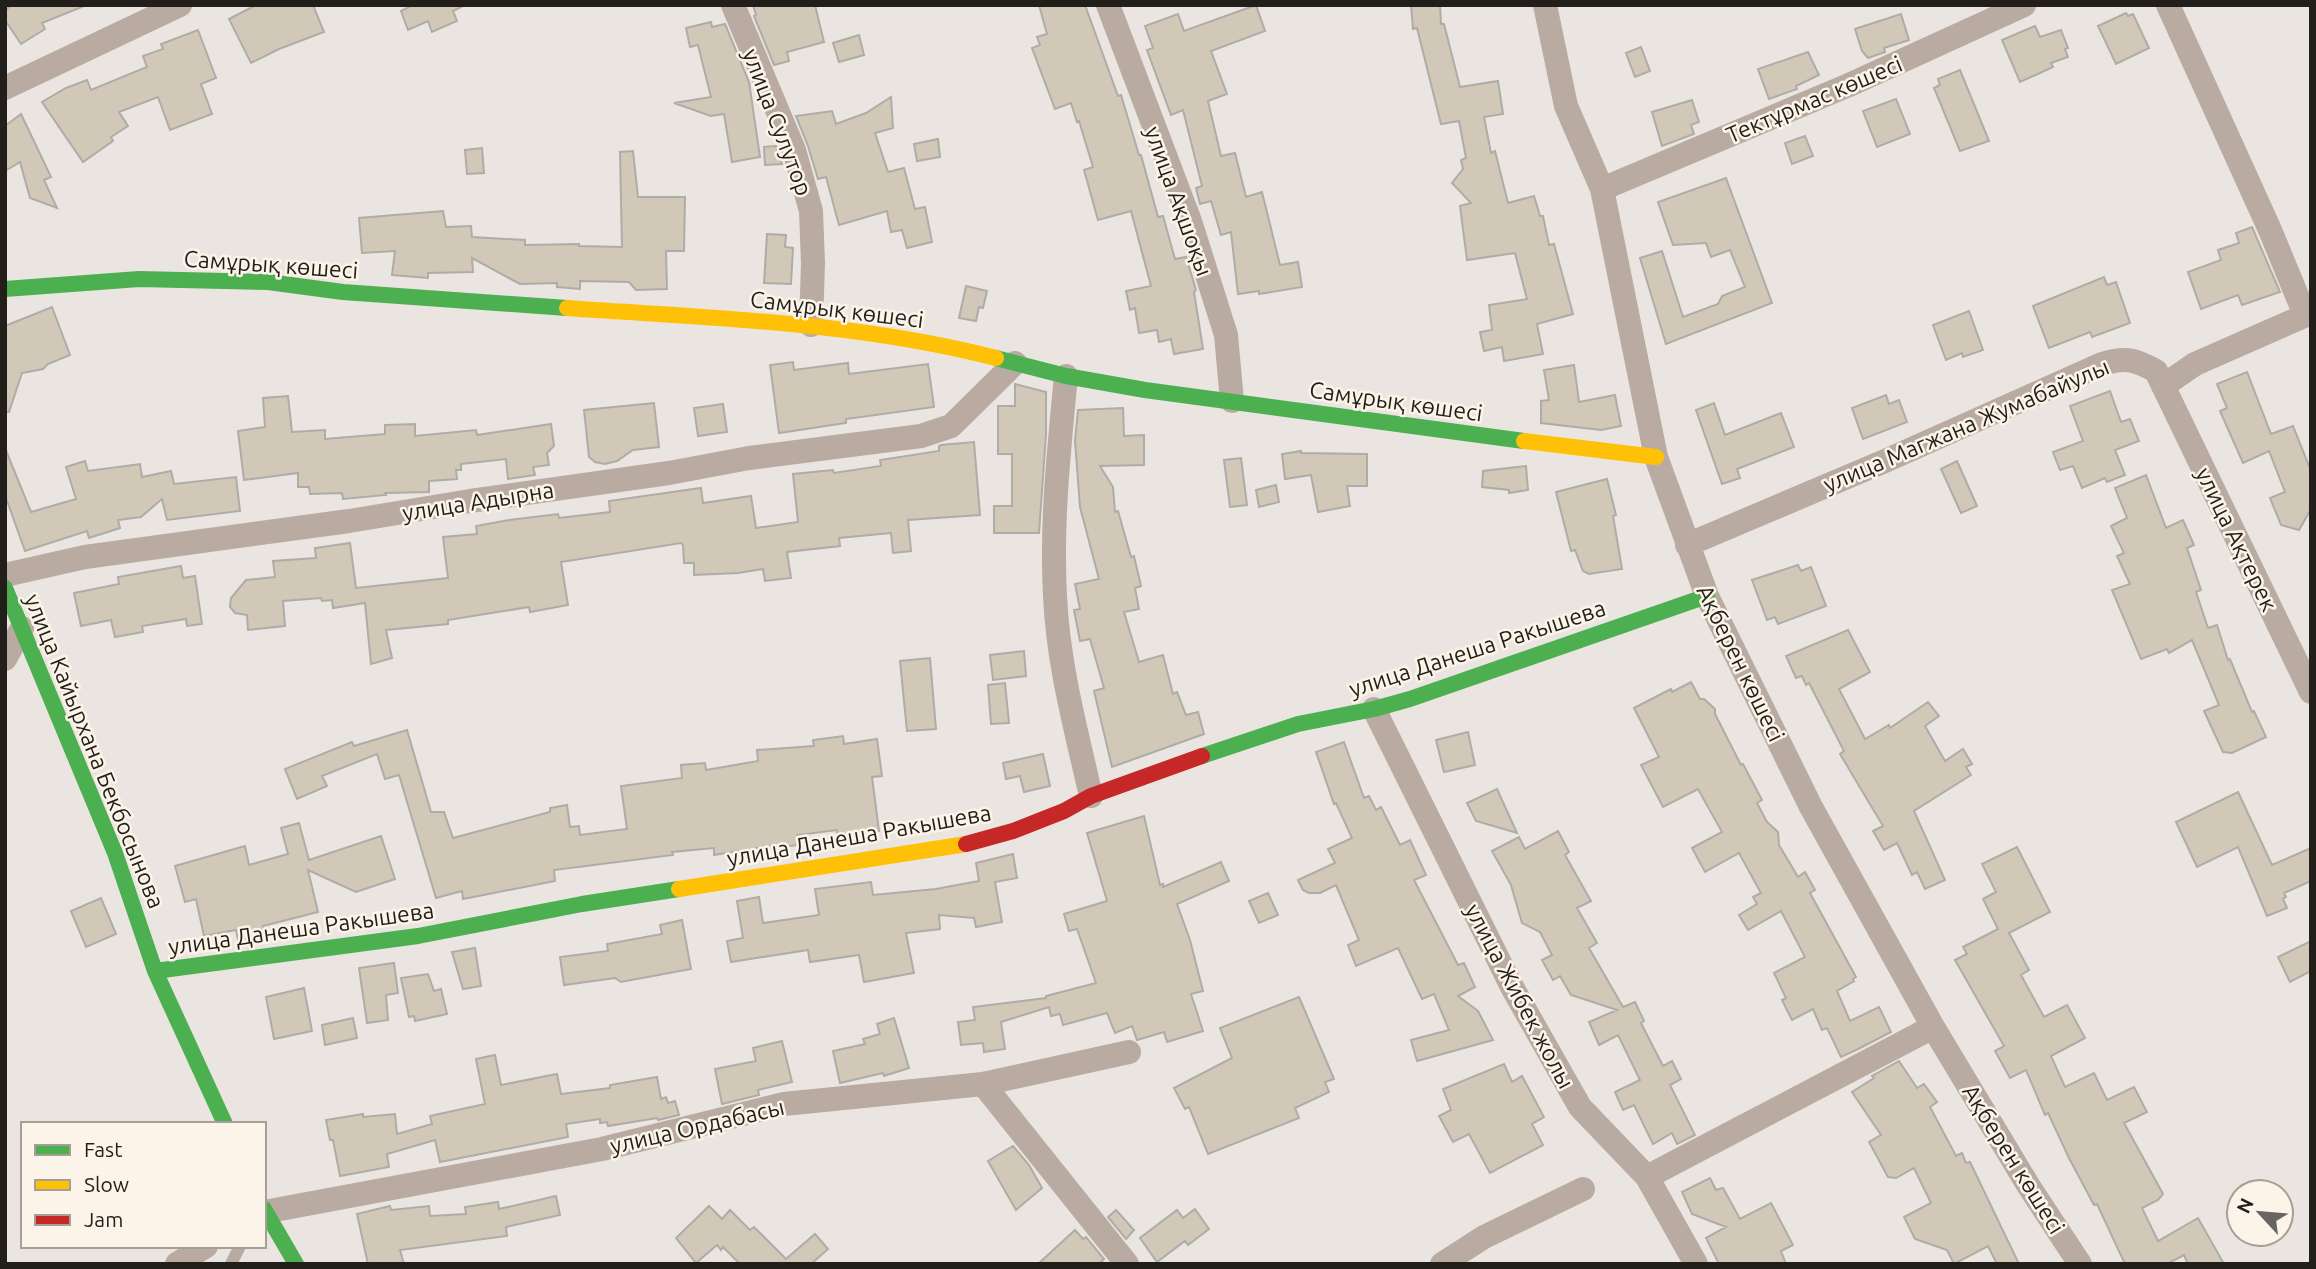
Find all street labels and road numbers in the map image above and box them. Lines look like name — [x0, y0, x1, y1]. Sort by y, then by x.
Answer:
street label: улица Сулутор — [739, 45, 817, 199]
street label: Тектұрмас көшесі — [1722, 51, 1906, 147]
street label: улица Ақшоқы — [1140, 123, 1218, 279]
street label: Самұрық көшесі — [183, 245, 359, 283]
street label: Самұрық көшесі — [749, 286, 925, 332]
street label: улица Магжана Жумабайулы — [1820, 353, 2112, 497]
street label: Самұрық көшесі — [1308, 376, 1484, 426]
street label: улица Ақтерек — [2191, 463, 2283, 615]
street label: улица Адырна — [400, 477, 556, 525]
street label: Ақберен көшесі — [1692, 581, 1790, 745]
street label: улица Кайырхана Бекбосынова — [20, 590, 170, 912]
street label: улица Данеша Ракышева — [1346, 595, 1608, 701]
street label: улица Данеша Ракышева — [725, 799, 993, 871]
street label: улица Данеша Ракышева — [166, 897, 436, 959]
street label: улица Жибек жолы — [1461, 899, 1579, 1093]
street label: Ақберен көшесі — [1958, 1080, 2070, 1238]
street label: улица Ордабасы — [608, 1094, 786, 1158]

